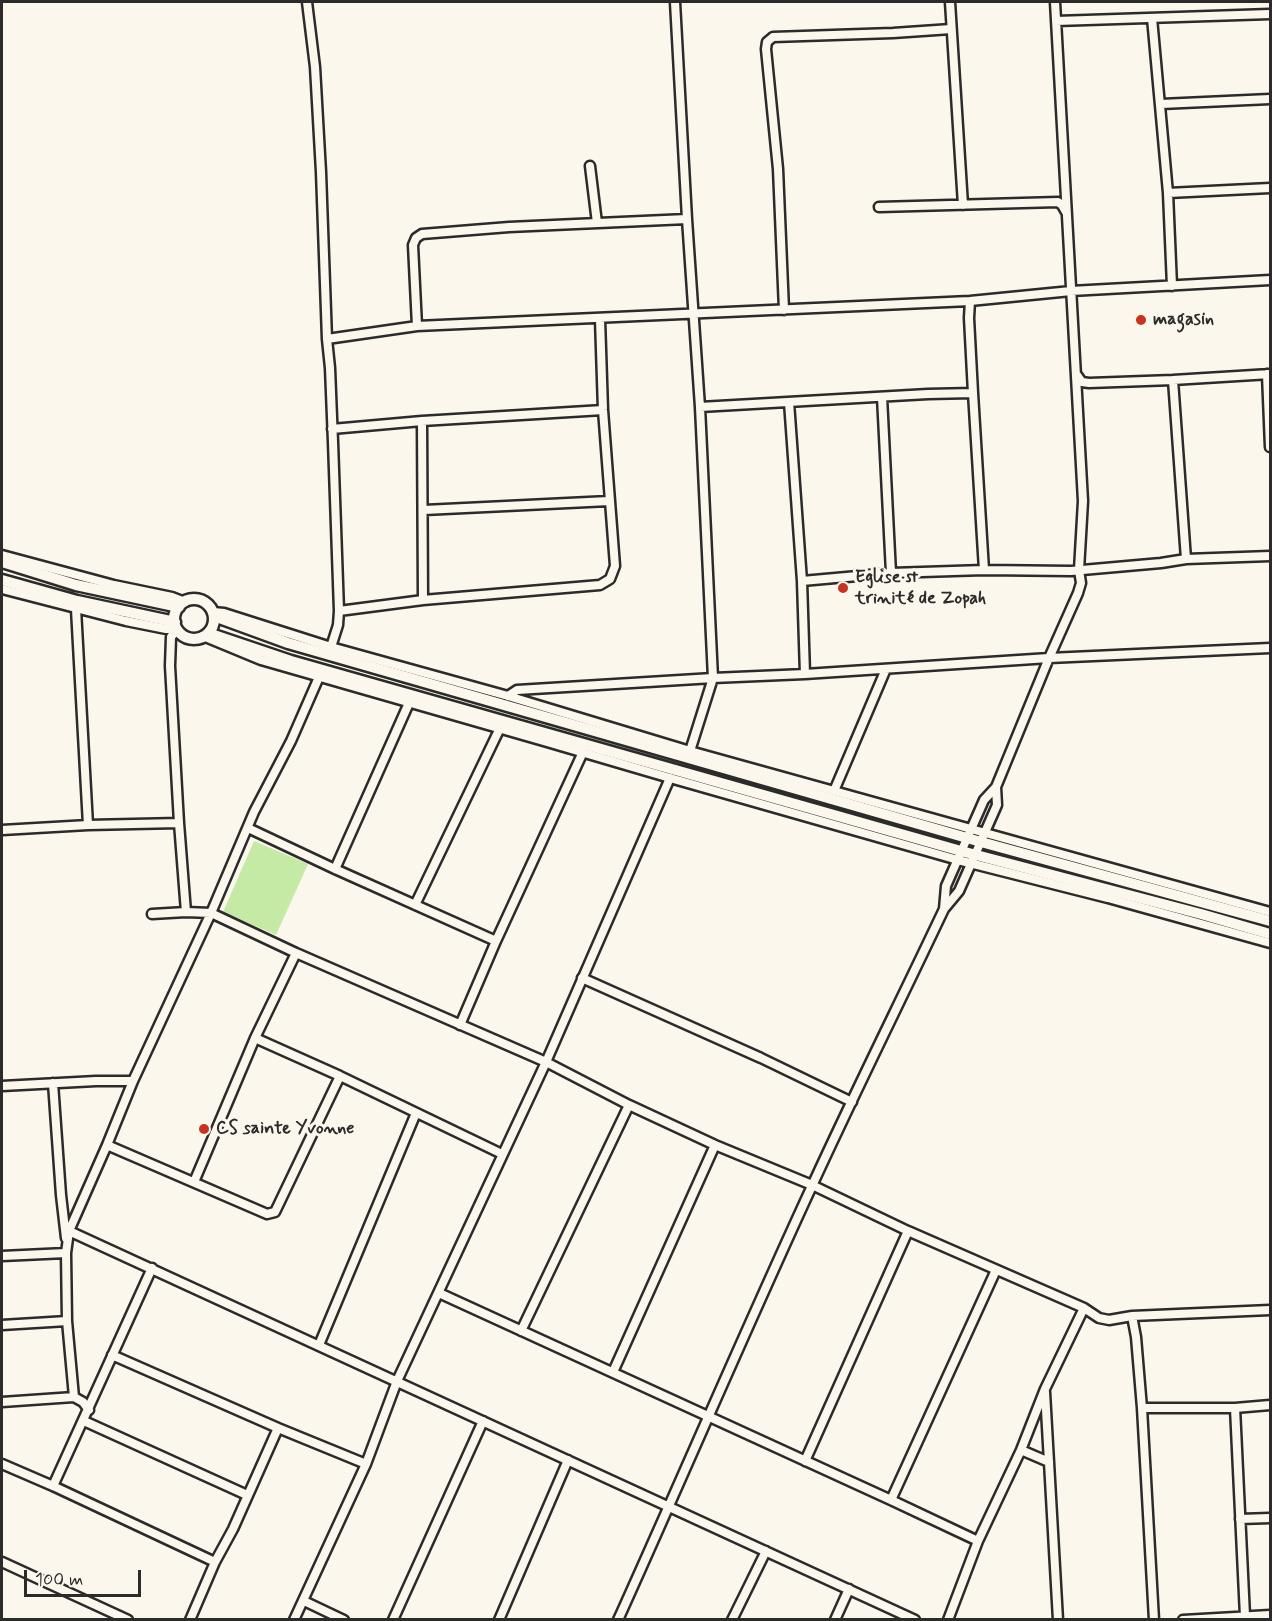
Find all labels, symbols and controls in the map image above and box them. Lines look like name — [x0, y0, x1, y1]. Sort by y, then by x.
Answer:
place label: magasin — [1153, 309, 1214, 331]
marker: magasin — [1134, 313, 1148, 327]
place label: Eglise st trinité de Zopah — [855, 567, 986, 610]
marker: Eglise st trinité de Zopah — [836, 581, 850, 595]
place label: CS sainte Yvonne — [216, 1118, 354, 1140]
marker: CS sainte Yvonne — [197, 1122, 211, 1136]
scale bar — [27, 1558, 144, 1596]
text: 100 m — [35, 1568, 83, 1592]

